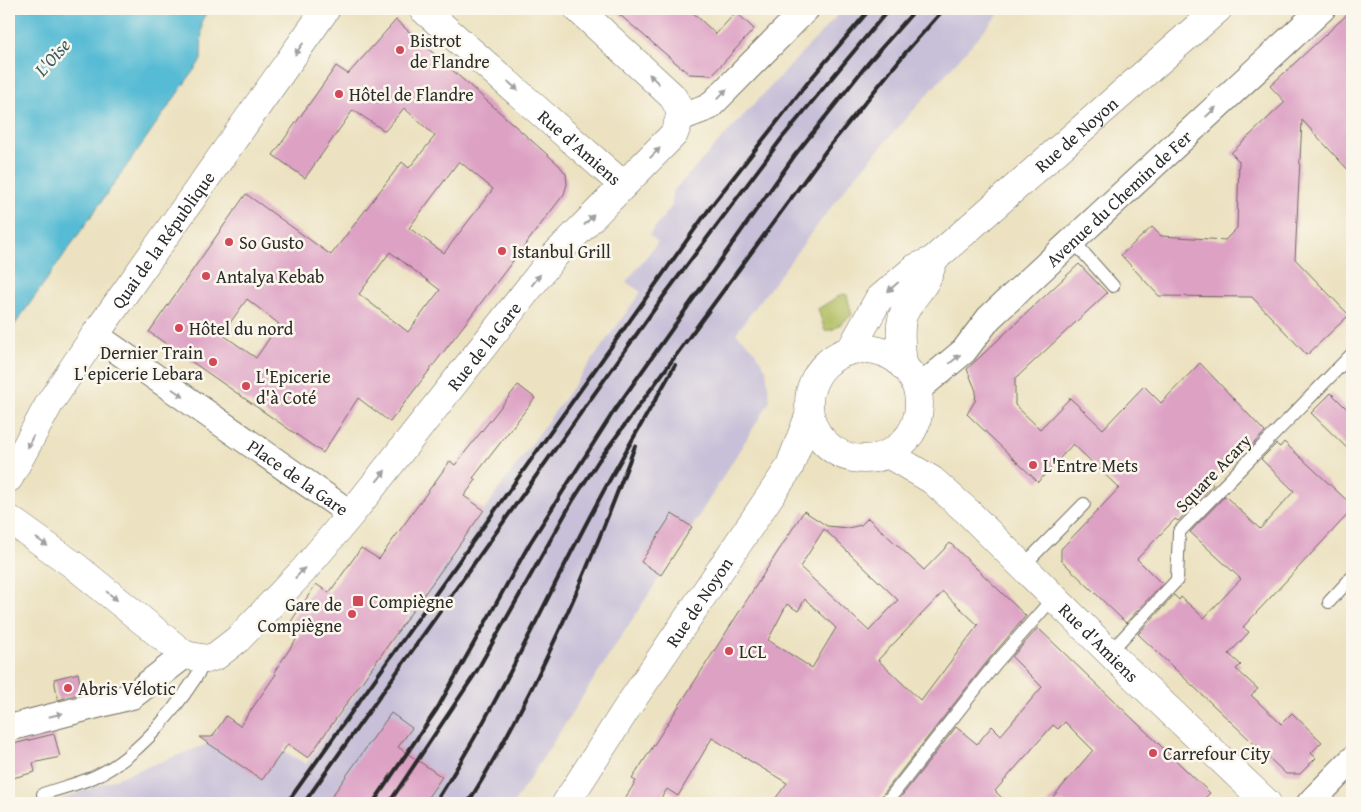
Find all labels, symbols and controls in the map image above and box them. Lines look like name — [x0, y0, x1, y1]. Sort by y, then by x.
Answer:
place label: Bistrot de Flandre — [410, 27, 490, 75]
water label: L'Oise — [27, 32, 77, 83]
one-way arrow — [293, 42, 304, 55]
marker: Bistrot de Flandre — [394, 44, 406, 56]
one-way arrow — [649, 73, 661, 85]
place label: Hôtel de Flandre — [349, 81, 474, 108]
one-way arrow — [506, 81, 519, 92]
marker: Hôtel de Flandre — [333, 88, 345, 100]
one-way arrow — [716, 89, 728, 101]
street label: Rue de Noyon — [1028, 90, 1124, 178]
street label: Rue d'Amiens — [532, 103, 628, 191]
one-way arrow — [1205, 106, 1217, 118]
street label: Avenue du Chemin de Fer — [1039, 123, 1198, 273]
one-way arrow — [648, 147, 660, 159]
street label: Quai de la République — [104, 165, 221, 314]
one-way arrow — [583, 215, 595, 227]
place label: So Gusto — [239, 229, 304, 256]
marker: So Gusto — [223, 236, 235, 248]
place label: Istanbul Grill — [512, 238, 611, 265]
marker: Istanbul Grill — [496, 245, 508, 257]
place label: Antalya Kebab — [216, 263, 324, 290]
marker: Antalya Kebab — [200, 270, 212, 282]
one-way arrow — [530, 273, 541, 286]
one-way arrow — [888, 281, 900, 293]
street label: Rue de la Gare — [440, 295, 527, 396]
place label: Hôtel du nord — [189, 315, 294, 342]
marker: Hôtel du nord — [173, 322, 185, 334]
place label: Dernier Train L'epicerie Lebara — [74, 339, 203, 387]
one-way arrow — [948, 353, 961, 364]
marker: Dernier Train L'epicerie Lebara — [207, 356, 219, 368]
place label: L'Epicerie d'à Coté — [256, 363, 331, 411]
marker: L'Epicerie d'à Coté — [240, 380, 252, 392]
one-way arrow — [171, 388, 185, 398]
street label: Square Acary — [1169, 428, 1257, 518]
street label: Place de la Gare — [242, 432, 354, 522]
one-way arrow — [26, 435, 34, 449]
place label: L'Entre Mets — [1043, 452, 1138, 479]
marker: L'Entre Mets — [1027, 459, 1039, 471]
one-way arrow — [376, 470, 387, 483]
one-way arrow — [35, 537, 48, 547]
street label: Rue de Noyon — [659, 551, 739, 652]
one-way arrow — [294, 568, 306, 580]
place label: Compiègne — [369, 588, 453, 615]
one-way arrow — [106, 591, 119, 602]
place label: Gare de Compiègne — [258, 591, 342, 639]
marker: Compiègne — [351, 594, 365, 608]
street label: Rue d'Amiens — [1053, 596, 1145, 688]
marker: Gare de Compiègne — [346, 608, 358, 620]
place label: LCL — [739, 638, 767, 665]
marker: LCL — [723, 645, 735, 657]
place label: Abris Vélotic — [78, 675, 176, 702]
marker: Abris Vélotic — [62, 682, 74, 694]
one-way arrow — [48, 711, 63, 719]
place label: Carrefour City — [1163, 740, 1271, 767]
marker: Carrefour City — [1147, 747, 1159, 759]

